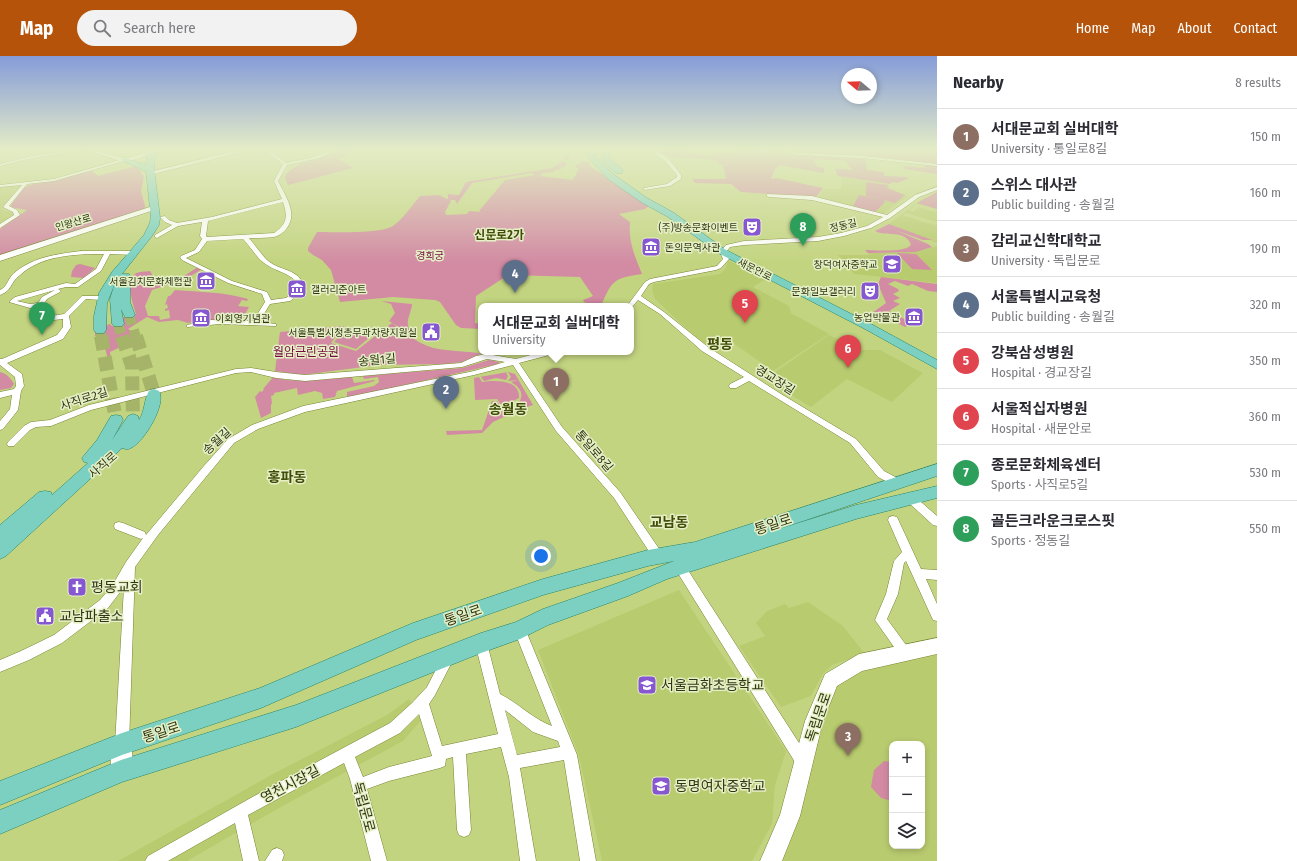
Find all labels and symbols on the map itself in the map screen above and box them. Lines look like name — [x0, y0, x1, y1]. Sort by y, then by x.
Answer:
north arrow — [841, 68, 877, 104]
street label: 인왕산로 — [54, 212, 93, 234]
pin: 8 — [790, 213, 816, 246]
theatre icon: (주)방송문화이벤트 — [741, 216, 763, 238]
street label: 정동길 — [828, 217, 858, 235]
place label: (주)방송문화이벤트 — [659, 221, 738, 234]
district label: 신문로2가 — [474, 228, 524, 242]
museum icon: 돈의문역사관 — [640, 236, 662, 258]
place label: 돈의문역사관 — [665, 242, 721, 254]
park label: 경희궁 — [416, 250, 444, 262]
school or university icon: 창덕여자중학교 — [881, 253, 903, 275]
street label: 새문안로 — [735, 256, 774, 284]
place label: 창덕여자중학교 — [814, 259, 878, 271]
pin: 4 — [502, 260, 528, 293]
museum icon: 서울김치문화체험관 — [195, 270, 217, 292]
place label: 서울김치문화체험관 — [109, 276, 193, 288]
museum icon: 갤러리준아트 — [286, 278, 308, 300]
theatre icon: 문화일보갤러리 — [859, 280, 881, 302]
place label: 갤러리준아트 — [311, 284, 366, 296]
place label: 문화일보갤러리 — [792, 286, 856, 298]
pin: 5 — [732, 290, 758, 323]
pin: 7 — [29, 302, 55, 335]
museum icon: 농업박물관 — [903, 306, 925, 328]
museum icon: 이회영기념관 — [190, 307, 212, 329]
place label: 농업박물관 — [854, 312, 901, 324]
place label: 이회영기념관 — [215, 313, 271, 325]
public building icon: 서울특별시청총무과차량지원실 — [420, 321, 442, 343]
place label: 서울특별시청총무과차량지원실 — [288, 327, 417, 339]
pin: 6 — [835, 335, 861, 368]
district label: 평동 — [707, 336, 733, 353]
park label: 월암근린공원 — [273, 345, 339, 359]
street label: 송월1길 — [358, 351, 396, 369]
street label: 경교장길 — [753, 362, 797, 398]
pin: 1 — [543, 368, 569, 401]
pin: 2 — [433, 376, 459, 409]
street label: 사직로2길 — [58, 385, 110, 413]
district label: 송월동 — [489, 401, 527, 418]
street label: 송월길 — [200, 425, 234, 457]
street label: 통일로8길 — [572, 427, 616, 475]
street label: 사직로 — [86, 449, 120, 481]
district label: 홍파동 — [268, 469, 306, 486]
street label: 통일로 — [752, 510, 794, 539]
district label: 교남동 — [650, 514, 688, 531]
your location — [531, 546, 551, 566]
church icon: 평동교회 — [66, 576, 88, 598]
place label: 평동교회 — [91, 579, 143, 596]
street label: 통일로 — [442, 601, 484, 630]
public building icon: 교남파출소 — [34, 605, 56, 627]
place label: 교남파출소 — [59, 608, 124, 625]
school or university icon: 서울금화초등학교 — [636, 674, 658, 696]
place label: 서울금화초등학교 — [661, 677, 764, 694]
street label: 독립문로 — [802, 690, 835, 744]
street label: 통일로 — [140, 718, 182, 747]
pin: 3 — [835, 723, 861, 756]
street label: 영천시장길 — [258, 762, 323, 807]
school or university icon: 동명여자중학교 — [650, 775, 672, 797]
place label: 동명여자중학교 — [675, 778, 765, 795]
street label: 독립문로 — [349, 780, 378, 834]

